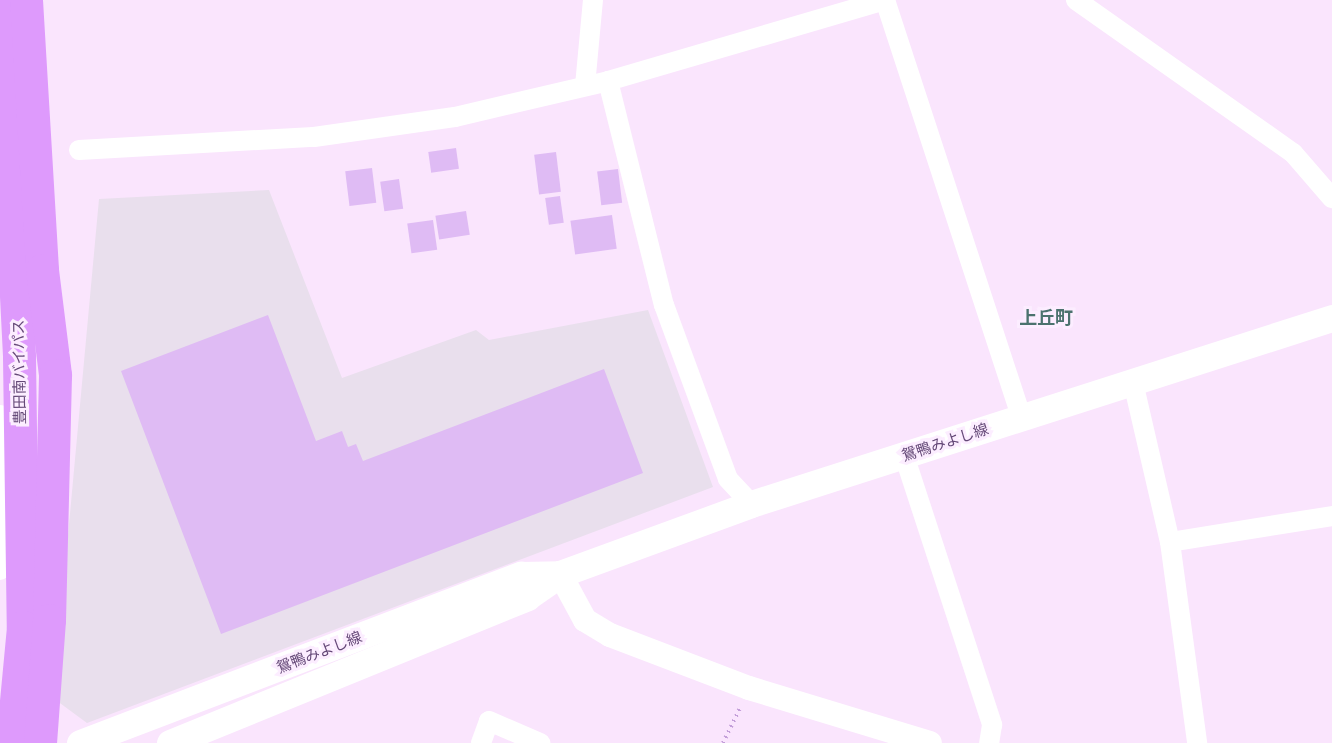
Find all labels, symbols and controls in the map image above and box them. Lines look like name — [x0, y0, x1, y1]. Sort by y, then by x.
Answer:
district label: 上丘町 — [1019, 307, 1073, 329]
street label: 豊田南バイパス — [9, 319, 29, 425]
street label: 鴛鴨みよし線 — [899, 420, 991, 464]
street label: 鴛鴨みよし線 — [274, 627, 364, 677]

